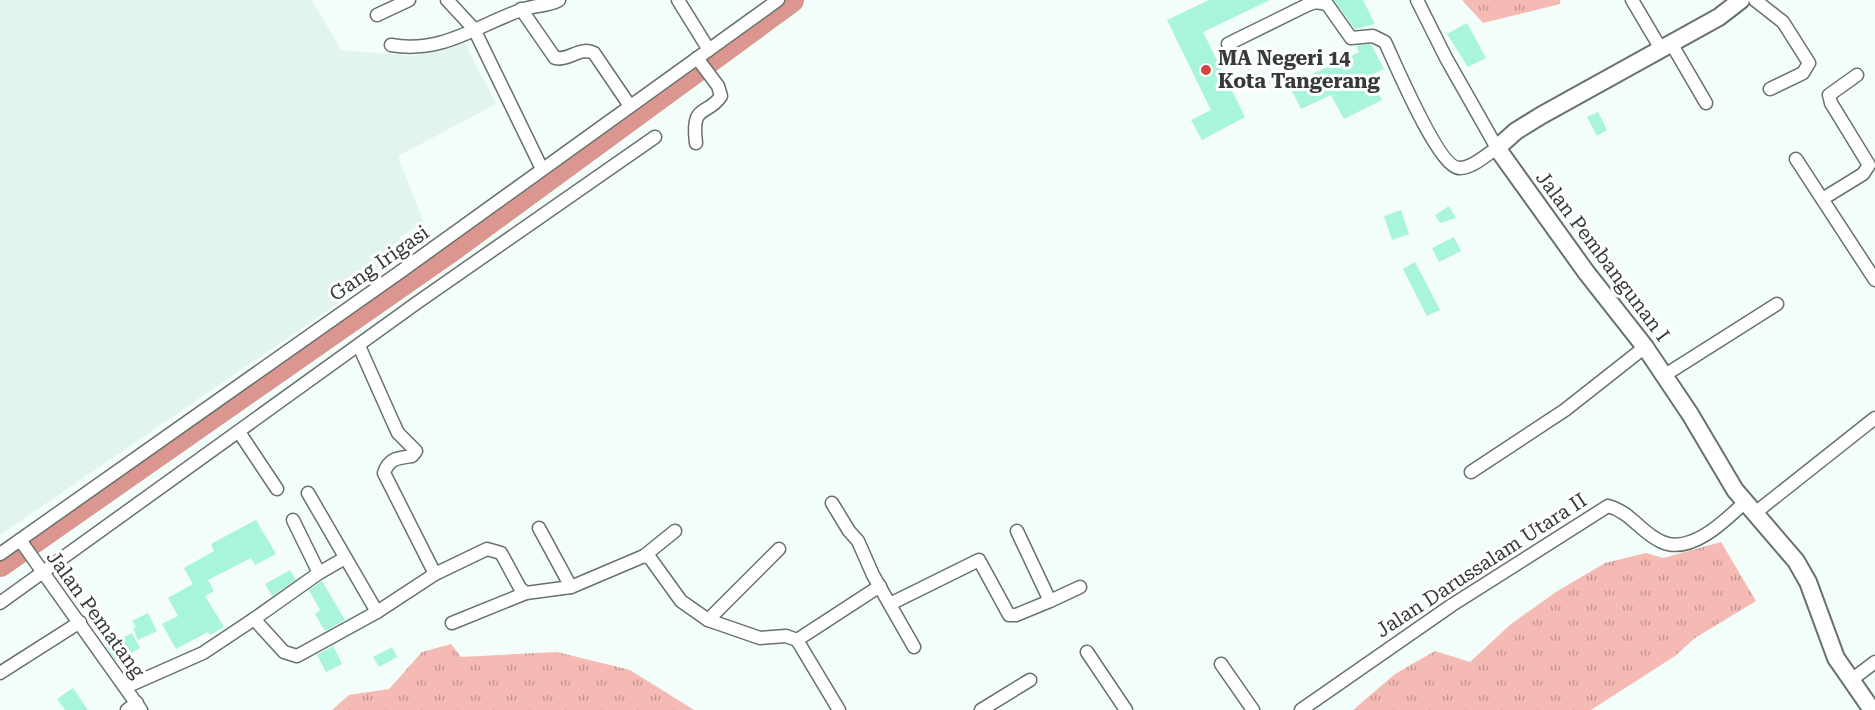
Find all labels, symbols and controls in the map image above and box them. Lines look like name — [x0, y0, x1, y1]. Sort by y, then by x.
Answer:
place label: MA Negeri 14 Kota Tangerang — [1218, 46, 1380, 93]
marker: MA Negeri 14 Kota Tangerang — [1199, 63, 1213, 77]
street label: Jalan Pembangunan I — [1531, 166, 1675, 346]
street label: Gang Irigasi — [325, 220, 433, 306]
street label: Jalan Darussalam Utara II — [1371, 488, 1591, 642]
street label: Jalan Pematang — [42, 546, 151, 683]

